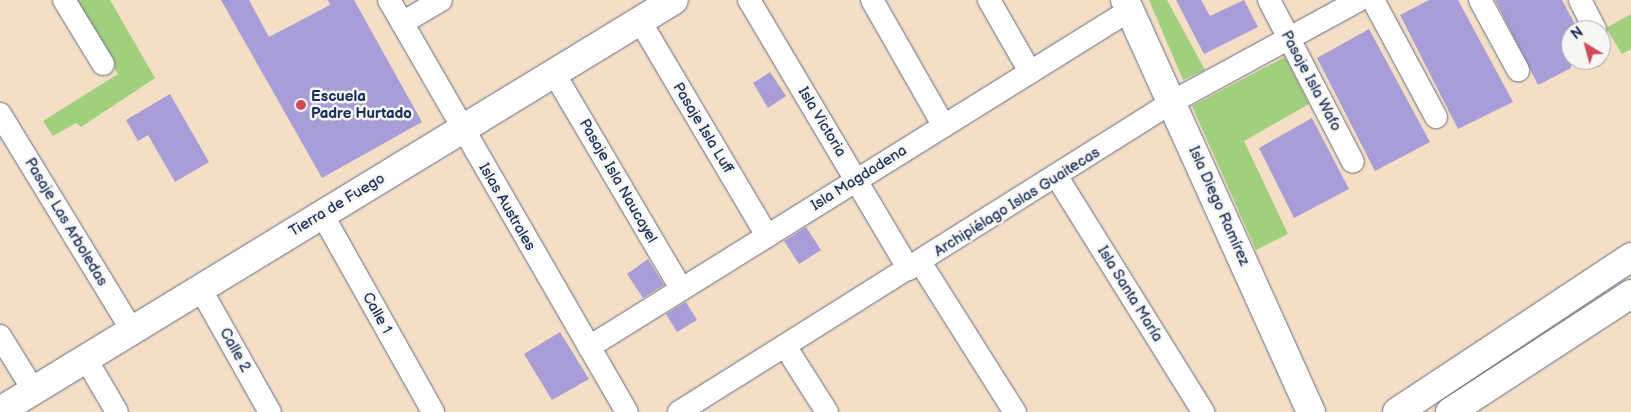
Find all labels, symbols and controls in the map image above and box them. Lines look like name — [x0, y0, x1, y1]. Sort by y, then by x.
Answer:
north arrow — [1561, 20, 1611, 70]
text: N — [1568, 23, 1587, 43]
street label: Pasaje Isla Wafo — [1277, 28, 1345, 134]
street label: Pasaje Isla Luff — [669, 79, 737, 177]
street label: Isla Victoria — [794, 84, 850, 160]
place label: Escuela Padre Hurtado — [311, 87, 412, 122]
marker: Escuela Padre Hurtado — [295, 99, 307, 111]
street label: Pasaje Isla Naucayel — [575, 116, 661, 246]
street label: Isla Magdadena — [808, 141, 910, 215]
street label: Archipiélago Islas Guaitecas — [931, 143, 1103, 261]
street label: Isla Diego Ramírez — [1185, 144, 1253, 268]
street label: Pasaje Las Arboledas — [21, 155, 111, 289]
street label: Islas Australes — [475, 160, 539, 254]
street label: Tierra de Fuego — [286, 169, 388, 241]
street label: Isla Santa María — [1093, 243, 1167, 345]
street label: Calle 1 — [358, 289, 396, 337]
street label: Calle 2 — [216, 325, 254, 375]

